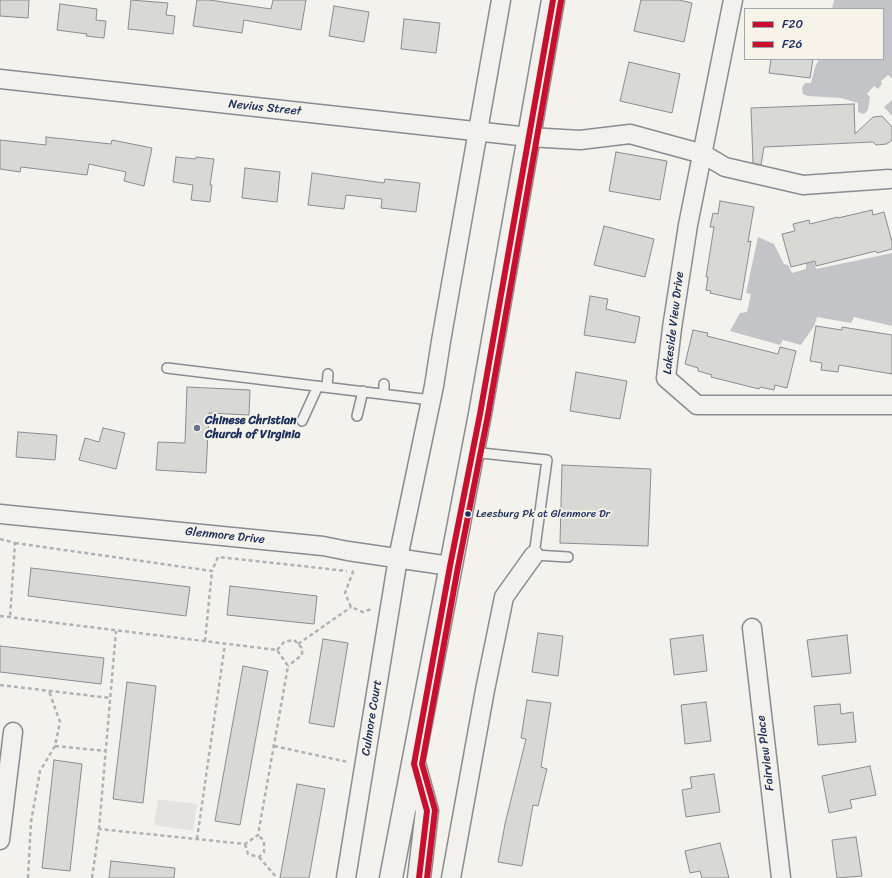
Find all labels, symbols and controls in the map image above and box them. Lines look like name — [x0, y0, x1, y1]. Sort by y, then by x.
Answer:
legend — [744, 8, 884, 60]
text: F20 — [782, 13, 803, 35]
text: F26 — [782, 33, 802, 55]
street label: Nevius Street — [228, 97, 302, 119]
street label: Lakeside View Drive — [661, 271, 687, 375]
place label: Chinese Christian Church of Virginia — [205, 414, 301, 442]
marker: Chinese Christian Church of Virginia — [192, 423, 202, 433]
place label: Leesburg Pk at Glenmore Dr — [476, 507, 610, 521]
marker: Leesburg Pk at Glenmore Dr — [463, 509, 473, 519]
street label: Glenmore Drive — [185, 525, 265, 547]
street label: Culmore Court — [359, 679, 385, 757]
street label: Fairview Place — [754, 714, 778, 792]

